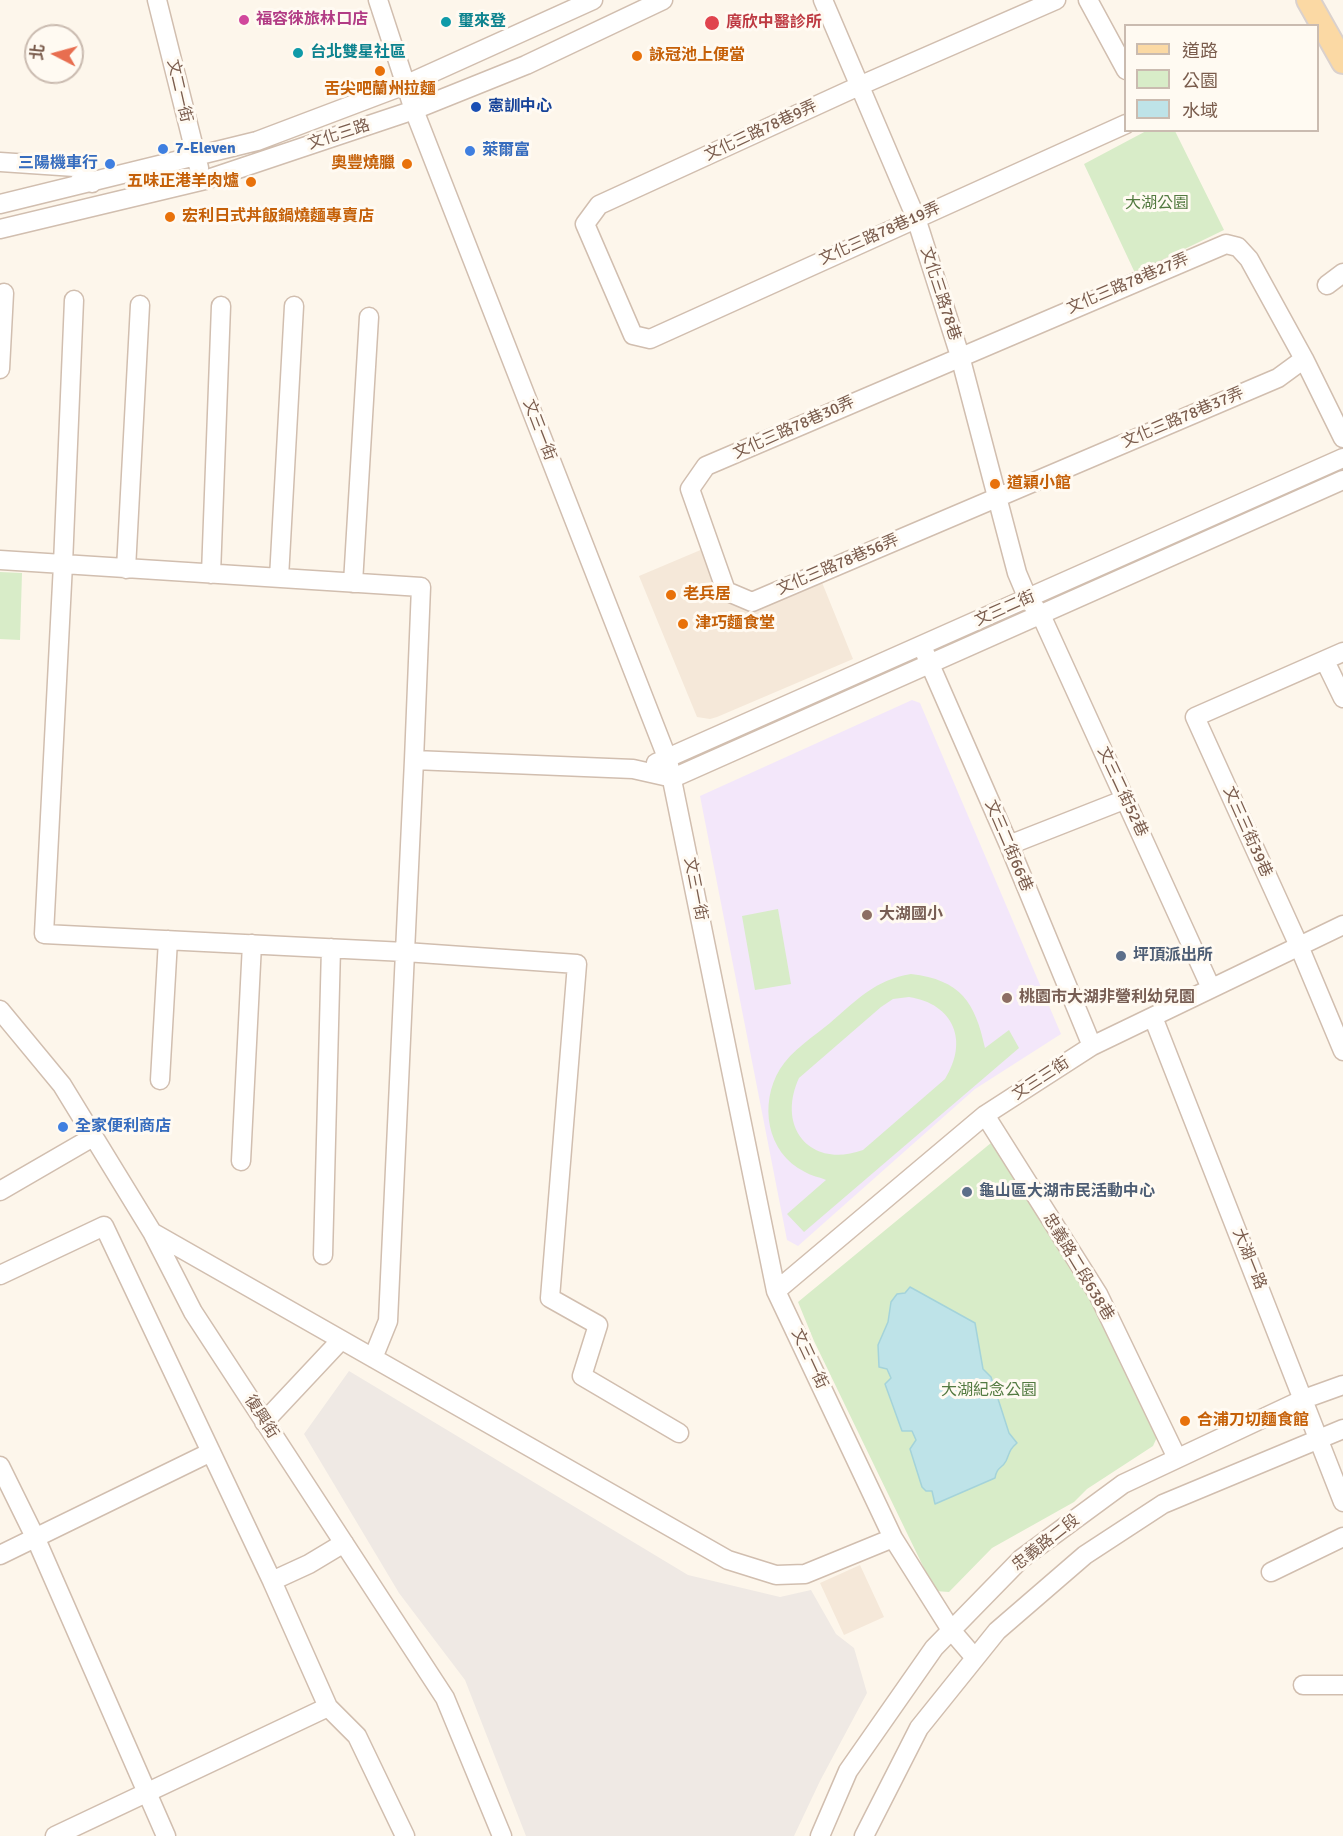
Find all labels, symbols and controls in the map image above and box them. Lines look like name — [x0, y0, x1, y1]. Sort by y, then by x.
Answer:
place label: 福容徠旅林口店 — [256, 10, 368, 30]
place label: 璽來登 — [458, 12, 506, 32]
marker: 福容徠旅林口店 — [237, 13, 251, 27]
place label: 廣欣中醫診所 — [726, 13, 822, 33]
marker: 廣欣中醫診所 — [703, 14, 721, 32]
marker: 璽來登 — [439, 15, 453, 29]
north arrow — [24, 24, 84, 84]
legend — [1124, 24, 1319, 132]
text: 道路 — [1182, 40, 1218, 62]
text: 北 — [27, 43, 49, 61]
place label: 台北雙星社區 — [310, 43, 406, 63]
marker: 台北雙星社區 — [291, 46, 305, 60]
place label: 詠冠池上便當 — [649, 46, 745, 66]
marker: 詠冠池上便當 — [630, 49, 644, 63]
street label: 文二一街 — [162, 58, 196, 124]
marker: 舌尖吧蘭州拉麵 — [373, 64, 387, 78]
text: 公園 — [1182, 70, 1218, 92]
place label: 舌尖吧蘭州拉麵 — [324, 80, 436, 100]
place label: 憲訓中心 — [488, 97, 552, 117]
street label: 文化三路78巷9弄 — [702, 97, 820, 165]
marker: 憲訓中心 — [469, 100, 483, 114]
text: 水域 — [1182, 100, 1218, 122]
street label: 文化三路 — [306, 116, 372, 154]
place label: 7-Eleven — [175, 139, 236, 159]
place label: 萊爾富 — [482, 141, 530, 161]
marker: 7-Eleven — [156, 142, 170, 156]
marker: 萊爾富 — [463, 144, 477, 158]
place label: 三陽機車行 — [18, 154, 98, 174]
place label: 奧豐燒臘 — [331, 154, 395, 174]
marker: 三陽機車行 — [103, 157, 117, 171]
marker: 奧豐燒臘 — [400, 157, 414, 171]
place label: 五味正港羊肉爐 — [127, 172, 239, 192]
marker: 五味正港羊肉爐 — [244, 175, 258, 189]
park label: 大湖公園 — [1125, 194, 1189, 214]
street label: 文化三路78巷19弄 — [816, 199, 944, 269]
place label: 宏利日式丼飯鍋燒麵專賣店 — [182, 207, 374, 227]
marker: 宏利日式丼飯鍋燒麵專賣店 — [163, 210, 177, 224]
street label: 文化三路78巷 — [916, 245, 964, 343]
street label: 文化三路78巷27弄 — [1064, 250, 1192, 318]
street label: 文化三路78巷37弄 — [1119, 384, 1247, 452]
street label: 文化三路78巷30弄 — [730, 393, 858, 463]
street label: 文三一街 — [519, 397, 559, 463]
place label: 道穎小館 — [1007, 474, 1071, 494]
marker: 道穎小館 — [988, 477, 1002, 491]
street label: 文化三路78巷56弄 — [774, 531, 902, 599]
place label: 老兵居 — [683, 585, 731, 605]
street label: 文三二街 — [972, 587, 1038, 631]
marker: 老兵居 — [664, 588, 678, 602]
place label: 津巧麵食堂 — [695, 614, 775, 634]
marker: 津巧麵食堂 — [676, 617, 690, 631]
street label: 文三二街52巷 — [1093, 744, 1151, 840]
street label: 文三三街39巷 — [1218, 784, 1276, 880]
street label: 文三二街66巷 — [980, 797, 1036, 895]
street label: 文三一街 — [679, 856, 711, 922]
place label: 大湖國小 — [879, 905, 943, 925]
marker: 大湖國小 — [860, 908, 874, 922]
place label: 坪頂派出所 — [1133, 946, 1213, 966]
marker: 坪頂派出所 — [1114, 949, 1128, 963]
place label: 桃園市大湖非營利幼兒園 — [1019, 988, 1195, 1008]
marker: 桃園市大湖非營利幼兒園 — [1000, 991, 1014, 1005]
street label: 文三三街 — [1009, 1054, 1073, 1104]
place label: 全家便利商店 — [75, 1117, 171, 1137]
marker: 全家便利商店 — [56, 1120, 70, 1134]
place label: 龜山區大湖市民活動中心 — [979, 1182, 1155, 1202]
marker: 龜山區大湖市民活動中心 — [960, 1185, 974, 1199]
street label: 忠義路二段638巷 — [1038, 1210, 1118, 1324]
street label: 大湖一路 — [1228, 1226, 1270, 1292]
street label: 文三一街 — [787, 1326, 831, 1392]
park label: 大湖紀念公園 — [941, 1381, 1037, 1401]
street label: 復興街 — [240, 1392, 282, 1442]
place label: 合浦刀切麵食館 — [1197, 1411, 1309, 1431]
marker: 合浦刀切麵食館 — [1178, 1414, 1192, 1428]
street label: 忠義路二段 — [1009, 1511, 1083, 1575]

